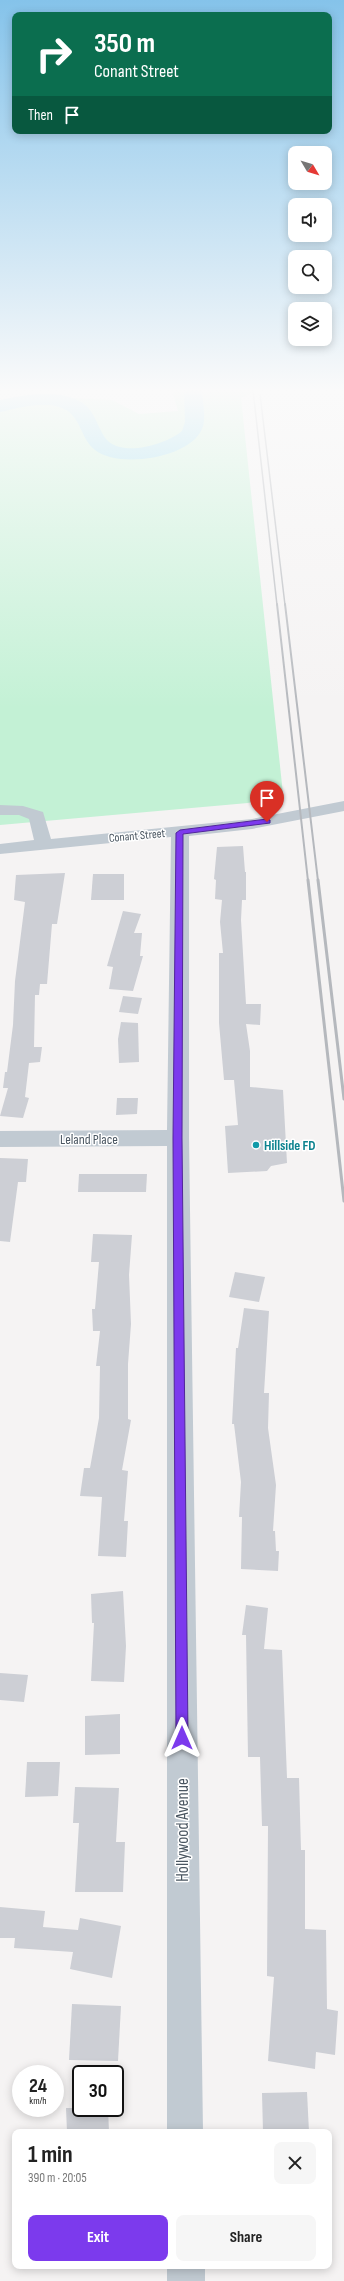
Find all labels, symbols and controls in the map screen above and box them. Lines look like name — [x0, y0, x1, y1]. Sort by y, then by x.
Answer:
text: 350 m — [94, 27, 155, 60]
icon: right — [28, 28, 80, 80]
text: Conant Street — [94, 61, 179, 82]
icon: arrive — [61, 104, 83, 126]
text: Then — [28, 106, 53, 125]
north arrow — [288, 146, 332, 190]
map controls — [288, 146, 332, 346]
button: sound — [288, 198, 332, 242]
button: search — [288, 250, 332, 294]
button: layers — [288, 302, 332, 346]
pin — [250, 781, 284, 822]
icon: arrive — [256, 787, 278, 809]
street label: Conant Street — [108, 826, 166, 846]
street label: Leland Place — [60, 1131, 118, 1148]
place label: Hillside FD — [264, 1137, 316, 1154]
marker: Hillside FD — [251, 1140, 261, 1150]
position arrow — [161, 1717, 203, 1759]
street label: Hollywood Avenue — [173, 1778, 193, 1882]
speed limit sign: 30 — [72, 2065, 124, 2117]
text: 24 — [29, 2074, 47, 2098]
text: km/h — [29, 2095, 47, 2107]
text: 1 min — [28, 2140, 73, 2169]
button: close — [274, 2142, 316, 2184]
text: 390 m · 20:05 — [28, 2170, 87, 2186]
button: Exit — [28, 2215, 168, 2261]
button: Share — [176, 2215, 316, 2261]

